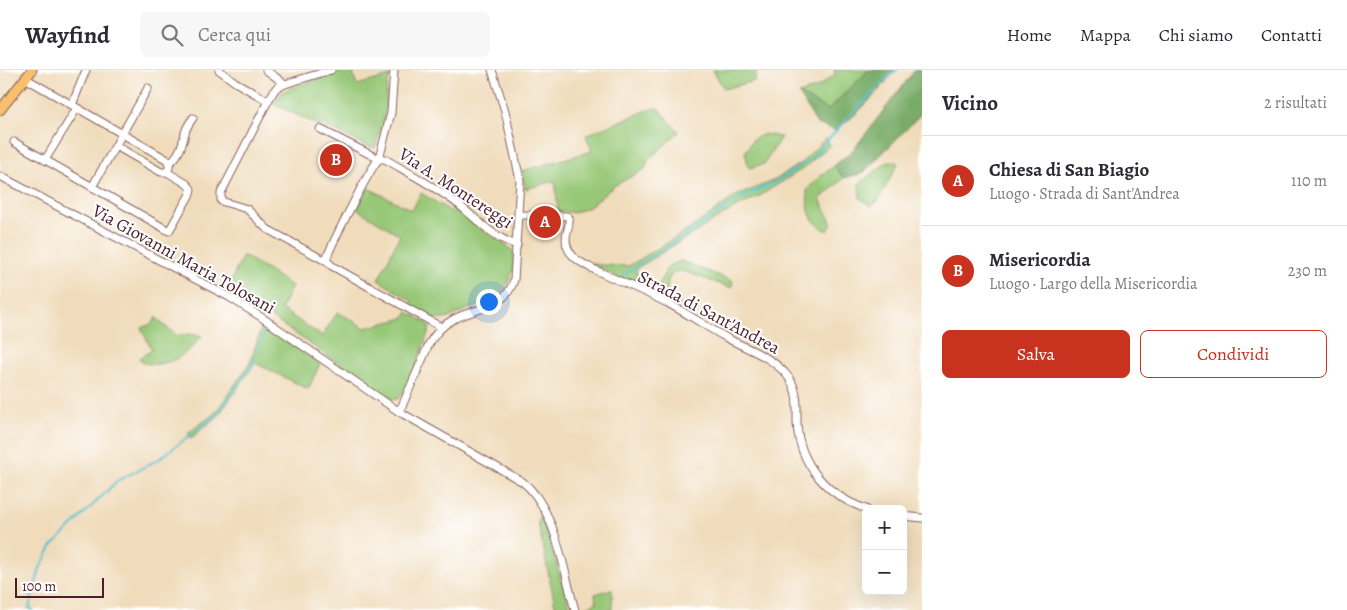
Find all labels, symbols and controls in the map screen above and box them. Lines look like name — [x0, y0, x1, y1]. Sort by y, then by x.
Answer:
search box — [140, 12, 490, 57]
text: Wayfind — [25, 19, 110, 51]
icon: search — [158, 21, 186, 49]
text: Cerca qui — [198, 22, 271, 48]
text: Home — [1007, 23, 1052, 47]
text: Mappa — [1080, 23, 1131, 47]
text: Chi siamo — [1159, 23, 1233, 47]
text: Contatti — [1261, 23, 1322, 47]
text: Vicino — [942, 89, 998, 117]
text: 2 risultati — [1264, 92, 1327, 114]
pin: B — [320, 141, 352, 179]
street label: Via A. Montereggi — [393, 141, 518, 234]
text: Chiesa di San Biagio — [989, 157, 1149, 183]
text: A — [953, 170, 963, 192]
text: 110 m — [1291, 170, 1327, 192]
text: Luogo · Strada di Sant'Andrea — [989, 183, 1180, 205]
street label: Via Giovanni Maria Tolosani — [87, 198, 280, 319]
pin: A — [529, 203, 561, 241]
text: Misericordia — [989, 247, 1091, 273]
text: B — [953, 260, 963, 282]
text: 230 m — [1288, 260, 1327, 282]
street label: Strada di Sant'Andrea — [634, 264, 785, 360]
text: Luogo · Largo della Misericordia — [989, 273, 1197, 295]
your location — [476, 289, 502, 315]
button: Salva — [942, 330, 1130, 378]
button: Condividi — [1140, 330, 1327, 378]
map controls — [862, 505, 907, 595]
button: + — [862, 505, 907, 550]
button: − — [862, 550, 907, 595]
scale bar — [15, 575, 104, 598]
text: 100 m — [22, 577, 56, 596]

